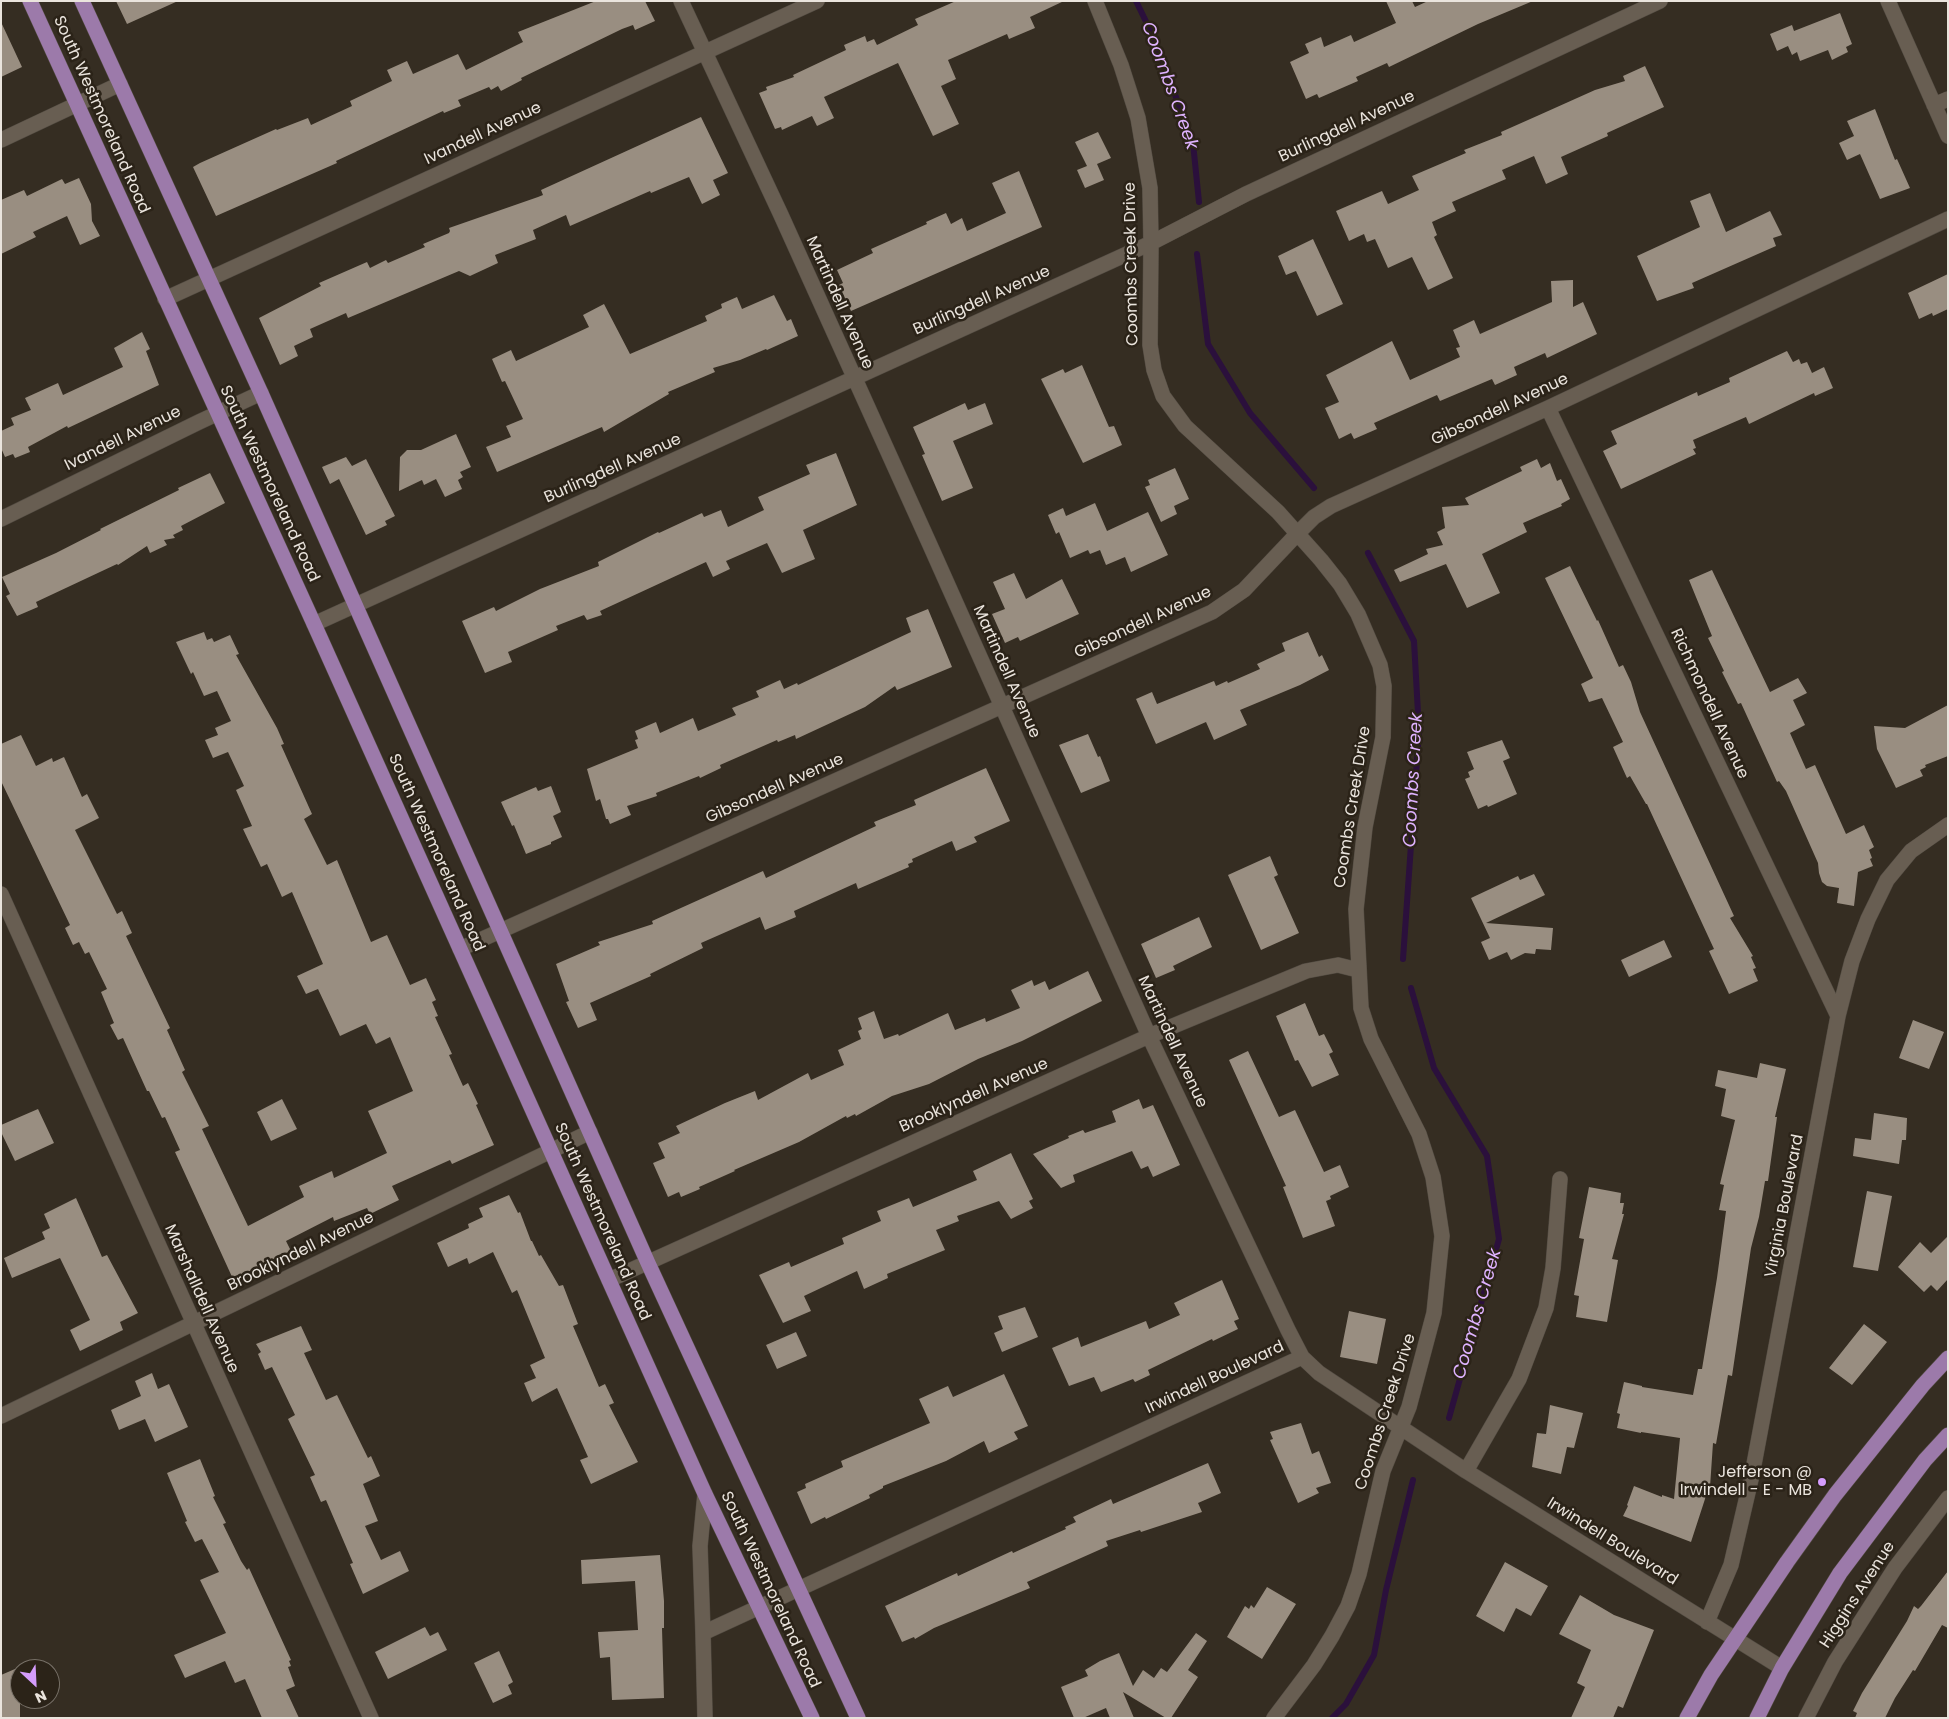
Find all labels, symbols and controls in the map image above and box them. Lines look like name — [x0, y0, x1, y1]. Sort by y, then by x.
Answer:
street label: South Westmoreland Road — [49, 13, 153, 217]
water label: Coombs Creek — [1136, 19, 1202, 153]
street label: Burlingdell Avenue — [1276, 87, 1418, 167]
street label: Ivandell Avenue — [421, 98, 545, 170]
street label: Coombs Creek Drive — [1121, 182, 1143, 346]
street label: Martindell Avenue — [801, 234, 877, 372]
street label: Burlingdell Avenue — [911, 262, 1053, 340]
street label: Gibsondell Avenue — [1428, 370, 1572, 450]
street label: South Westmoreland Road — [215, 383, 323, 585]
street label: Ivandell Avenue — [62, 403, 184, 475]
street label: Burlingdell Avenue — [542, 430, 684, 508]
street label: Gibsondell Avenue — [1071, 583, 1215, 663]
street label: Martindell Avenue — [968, 603, 1044, 741]
street label: Richmondell Avenue — [1666, 626, 1752, 782]
water label: Coombs Creek — [1400, 712, 1428, 848]
street label: Coombs Creek Drive — [1331, 725, 1375, 889]
street label: Gibsondell Avenue — [703, 750, 847, 828]
street label: South Westmoreland Road — [384, 751, 488, 955]
street label: Martindell Avenue — [1133, 973, 1211, 1111]
street label: Brooklyndell Avenue — [897, 1055, 1051, 1137]
street label: South Westmoreland Road — [550, 1120, 654, 1324]
street label: Virginia Boulevard — [1762, 1133, 1808, 1279]
street label: Brooklyndell Avenue — [225, 1208, 377, 1296]
street label: Marshalldell Avenue — [160, 1222, 242, 1376]
water label: Coombs Creek — [1449, 1246, 1507, 1382]
street label: Coombs Creek Drive — [1352, 1331, 1420, 1493]
street label: Irwindell Boulevard — [1143, 1337, 1287, 1419]
place label: Jefferson @ Irwindell - E - MB — [1680, 1463, 1812, 1501]
marker: Jefferson @ Irwindell - E - MB — [1816, 1476, 1828, 1488]
street label: South Westmoreland Road — [716, 1489, 824, 1691]
street label: Irwindell Boulevard — [1543, 1494, 1681, 1590]
street label: Higgins Avenue — [1816, 1538, 1900, 1652]
north arrow — [10, 1659, 60, 1709]
text: N — [32, 1685, 50, 1708]

